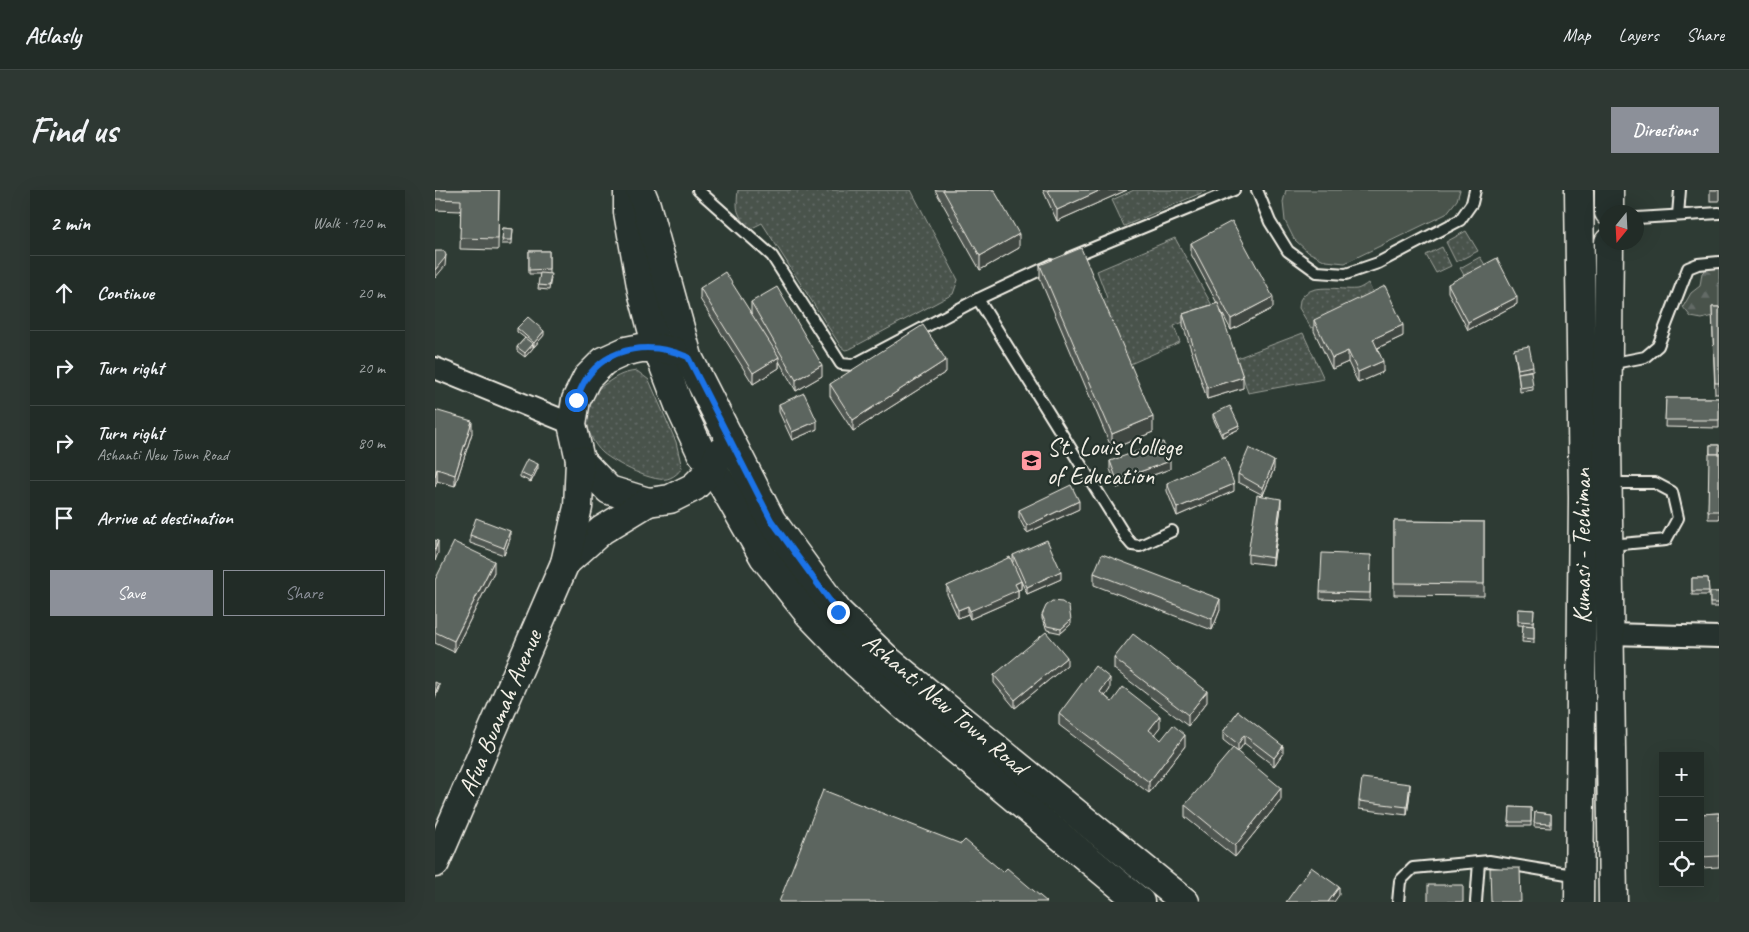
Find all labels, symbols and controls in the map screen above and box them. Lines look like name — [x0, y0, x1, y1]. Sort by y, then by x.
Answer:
text: Atlasly — [25, 20, 81, 50]
text: Map — [1563, 24, 1591, 46]
text: Layers — [1619, 24, 1658, 46]
text: Share — [1686, 24, 1724, 46]
button: Directions — [1611, 107, 1719, 153]
text: Find us — [30, 108, 117, 153]
north arrow — [1599, 205, 1644, 250]
text: 2 min — [50, 210, 90, 236]
text: Walk · 120 m — [313, 213, 385, 233]
icon: ahead — [50, 279, 78, 307]
text: Continue — [97, 281, 154, 305]
text: 20 m — [358, 283, 385, 303]
icon: right — [50, 354, 78, 382]
text: Turn right — [97, 356, 164, 380]
text: 20 m — [358, 358, 385, 378]
route start — [565, 389, 588, 412]
text: Turn right — [97, 421, 164, 445]
icon: right — [50, 429, 78, 457]
place label: St. Louis College of Education — [1047, 431, 1183, 492]
text: 80 m — [358, 433, 385, 453]
text: Ashanti New Town Road — [97, 445, 228, 465]
school or university icon: St. Louis College of Education — [1019, 449, 1043, 473]
street label: Kumasi - Techiman — [1566, 468, 1598, 624]
icon: arrive — [50, 504, 78, 532]
text: Arrive at destination — [97, 506, 233, 530]
button: Save — [50, 570, 213, 616]
button: Share — [223, 570, 385, 616]
route end — [827, 601, 850, 624]
street label: Afua Buamah Avenue — [451, 624, 550, 801]
street label: Ashanti New Town Road — [856, 626, 1037, 785]
map controls — [1659, 752, 1704, 887]
button: + — [1659, 752, 1704, 797]
button: − — [1659, 797, 1704, 842]
button: locate — [1659, 842, 1704, 887]

